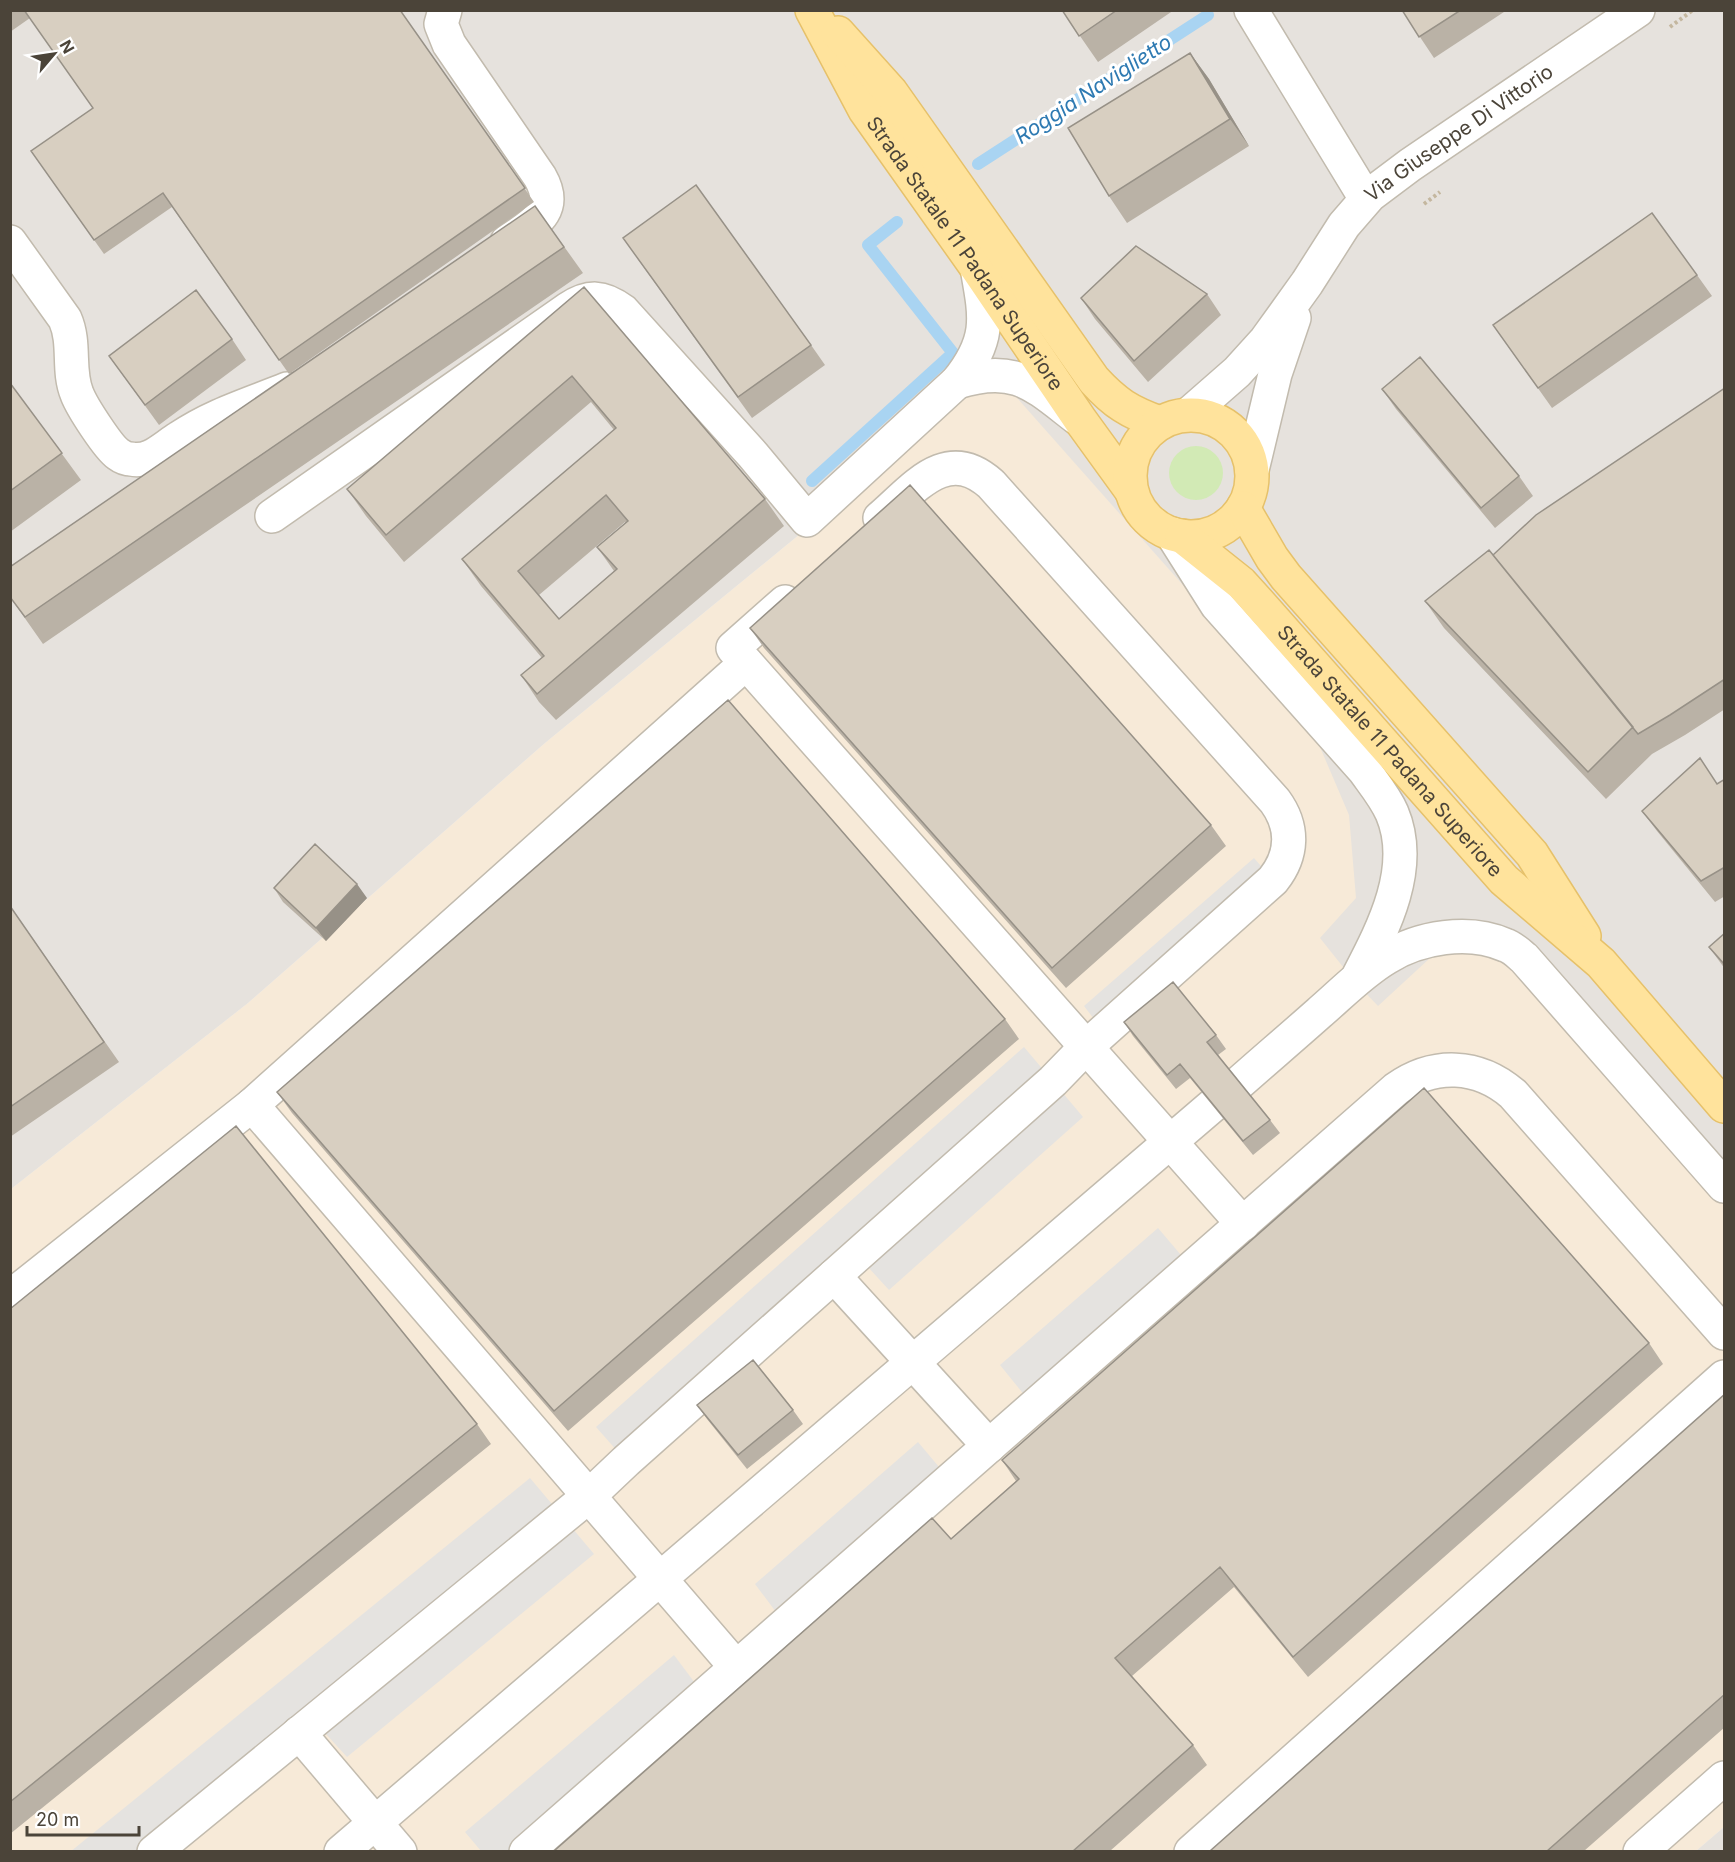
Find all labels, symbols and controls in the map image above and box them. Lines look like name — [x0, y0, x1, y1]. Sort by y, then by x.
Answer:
north arrow — [24, 24, 84, 84]
water label: Roggia Naviglietto — [1010, 29, 1176, 149]
text: N — [55, 37, 79, 57]
street label: Via Giuseppe Di Vittorio — [1360, 59, 1558, 207]
street label: Strada Statale 11 Padana Superiore — [861, 112, 1069, 395]
street label: Strada Statale 11 Padana Superiore — [1272, 620, 1508, 882]
scale bar — [27, 1799, 140, 1837]
text: 20 m — [36, 1809, 79, 1830]

